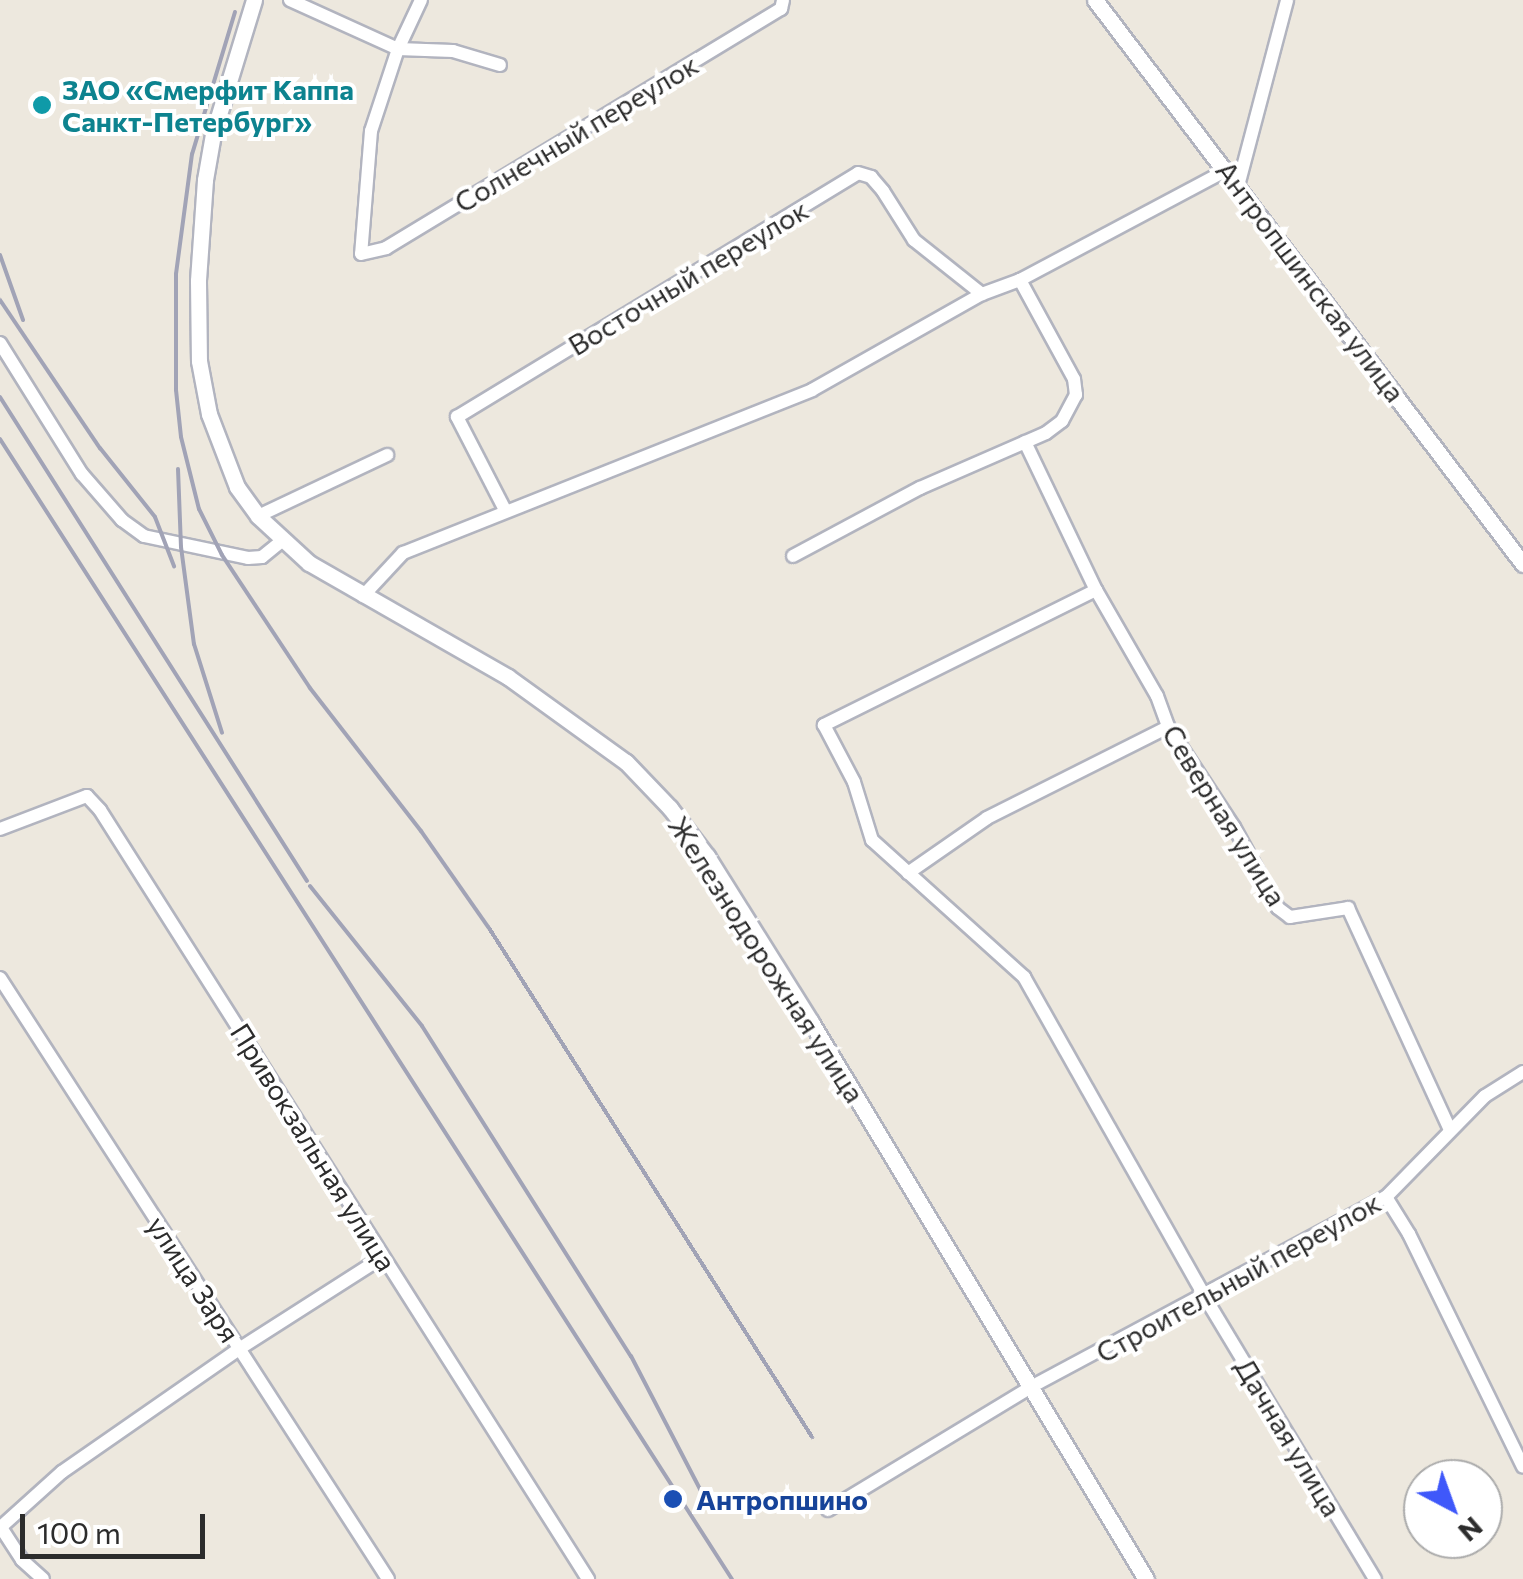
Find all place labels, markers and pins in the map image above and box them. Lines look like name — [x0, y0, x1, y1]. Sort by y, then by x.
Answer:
place label: ЗАО «Смерфит Каппа Санкт-Петербург» — [62, 72, 354, 138]
marker: ЗАО «Смерфит Каппа Санкт-Петербург» — [31, 94, 53, 116]
place label: Антропшино — [696, 1482, 868, 1516]
marker: Антропшино — [660, 1486, 686, 1512]

